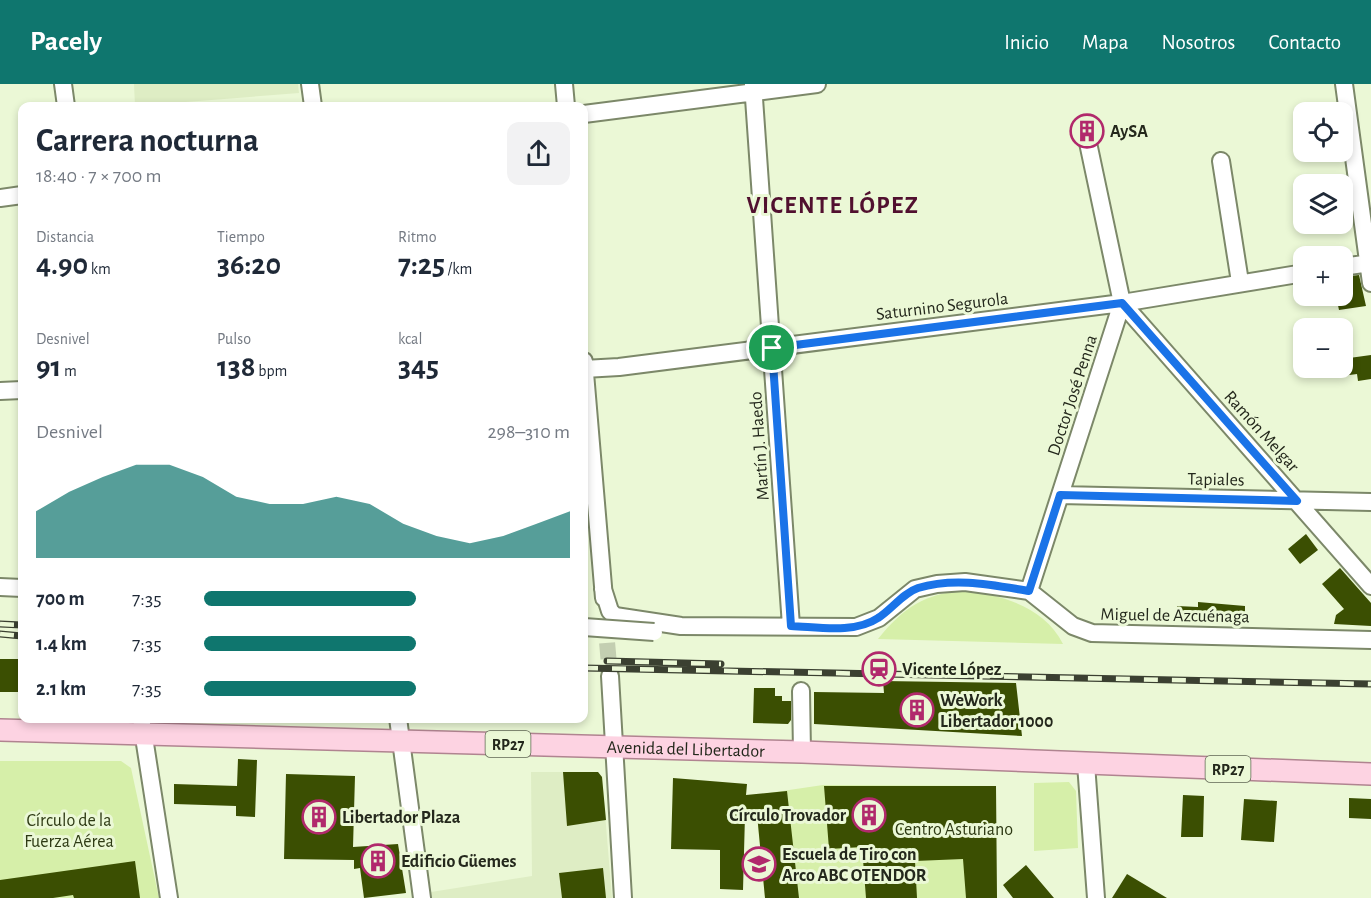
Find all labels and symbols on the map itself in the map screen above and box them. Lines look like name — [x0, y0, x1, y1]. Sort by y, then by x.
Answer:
building icon: AySA — [1069, 113, 1105, 149]
place label: AySA — [1110, 123, 1148, 141]
district label: VICENTE LÓPEZ — [747, 191, 919, 218]
street label: Saturnino Segurola — [875, 290, 1009, 324]
pin — [746, 322, 797, 373]
street label: Doctor José Penna — [1045, 333, 1101, 458]
street label: Ramón Melgar — [1220, 388, 1302, 476]
street label: Martín J. Haedo — [747, 391, 773, 501]
street label: Tapiales — [1187, 471, 1245, 489]
street label: Miguel de Azcuénaga — [1100, 606, 1250, 626]
station icon: Vicente López — [861, 651, 897, 687]
place label: Vicente López — [902, 661, 1002, 679]
building icon: WeWork Libertador 1000 — [899, 692, 935, 728]
place label: WeWork Libertador 1000 — [940, 692, 1053, 731]
road number: RP27 — [486, 731, 530, 757]
street label: Avenida del Libertador — [606, 739, 765, 761]
road number: RP27 — [1206, 756, 1250, 782]
building icon: Círculo Trovador — [851, 797, 887, 833]
building icon: Libertador Plaza — [301, 799, 337, 835]
place label: Círculo Trovador — [729, 807, 847, 825]
place label: Libertador Plaza — [342, 809, 461, 827]
park label: Círculo de la Fuerza Aérea — [24, 812, 114, 851]
park label: Centro Asturiano — [895, 821, 1013, 839]
building icon: Edificio Güemes — [360, 843, 396, 879]
school or university icon: Escuela de Tiro con Arco ABC OTENDOR — [741, 846, 777, 882]
place label: Escuela de Tiro con Arco ABC OTENDOR — [782, 846, 927, 885]
place label: Edificio Güemes — [401, 853, 516, 871]

